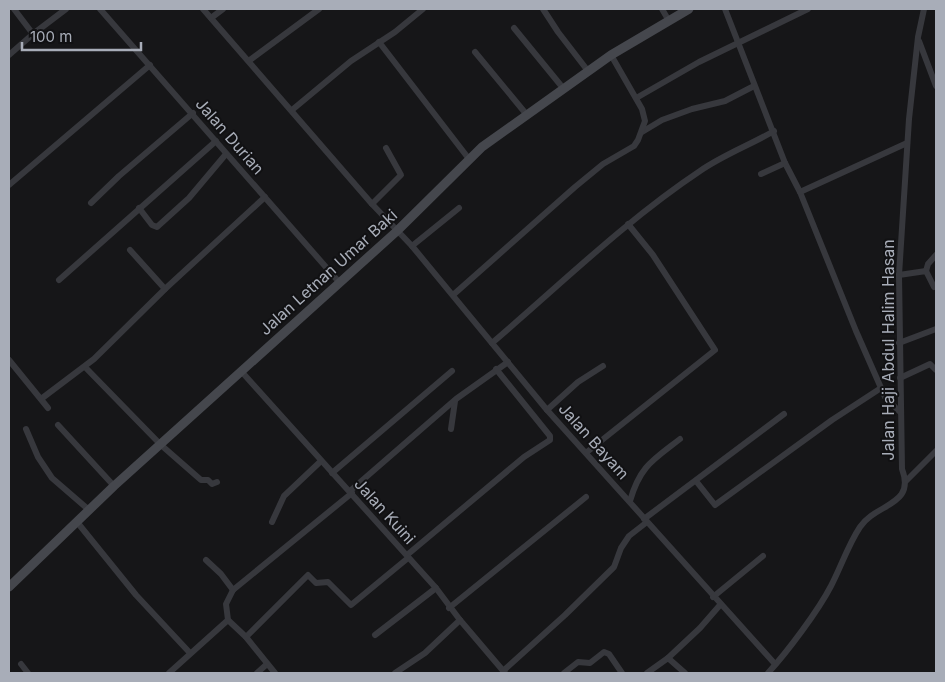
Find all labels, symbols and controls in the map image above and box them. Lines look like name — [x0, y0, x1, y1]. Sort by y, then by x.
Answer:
scale bar — [22, 20, 141, 52]
text: 100 m — [30, 27, 72, 46]
street label: Jalan Durian — [191, 94, 269, 178]
street label: Jalan Letnan Umar Baki — [255, 205, 401, 339]
street label: Jalan Haji Abdul Halim Hasan — [878, 239, 898, 461]
street label: Jalan Bayam — [554, 399, 634, 483]
street label: Jalan Kuini — [350, 474, 420, 548]

